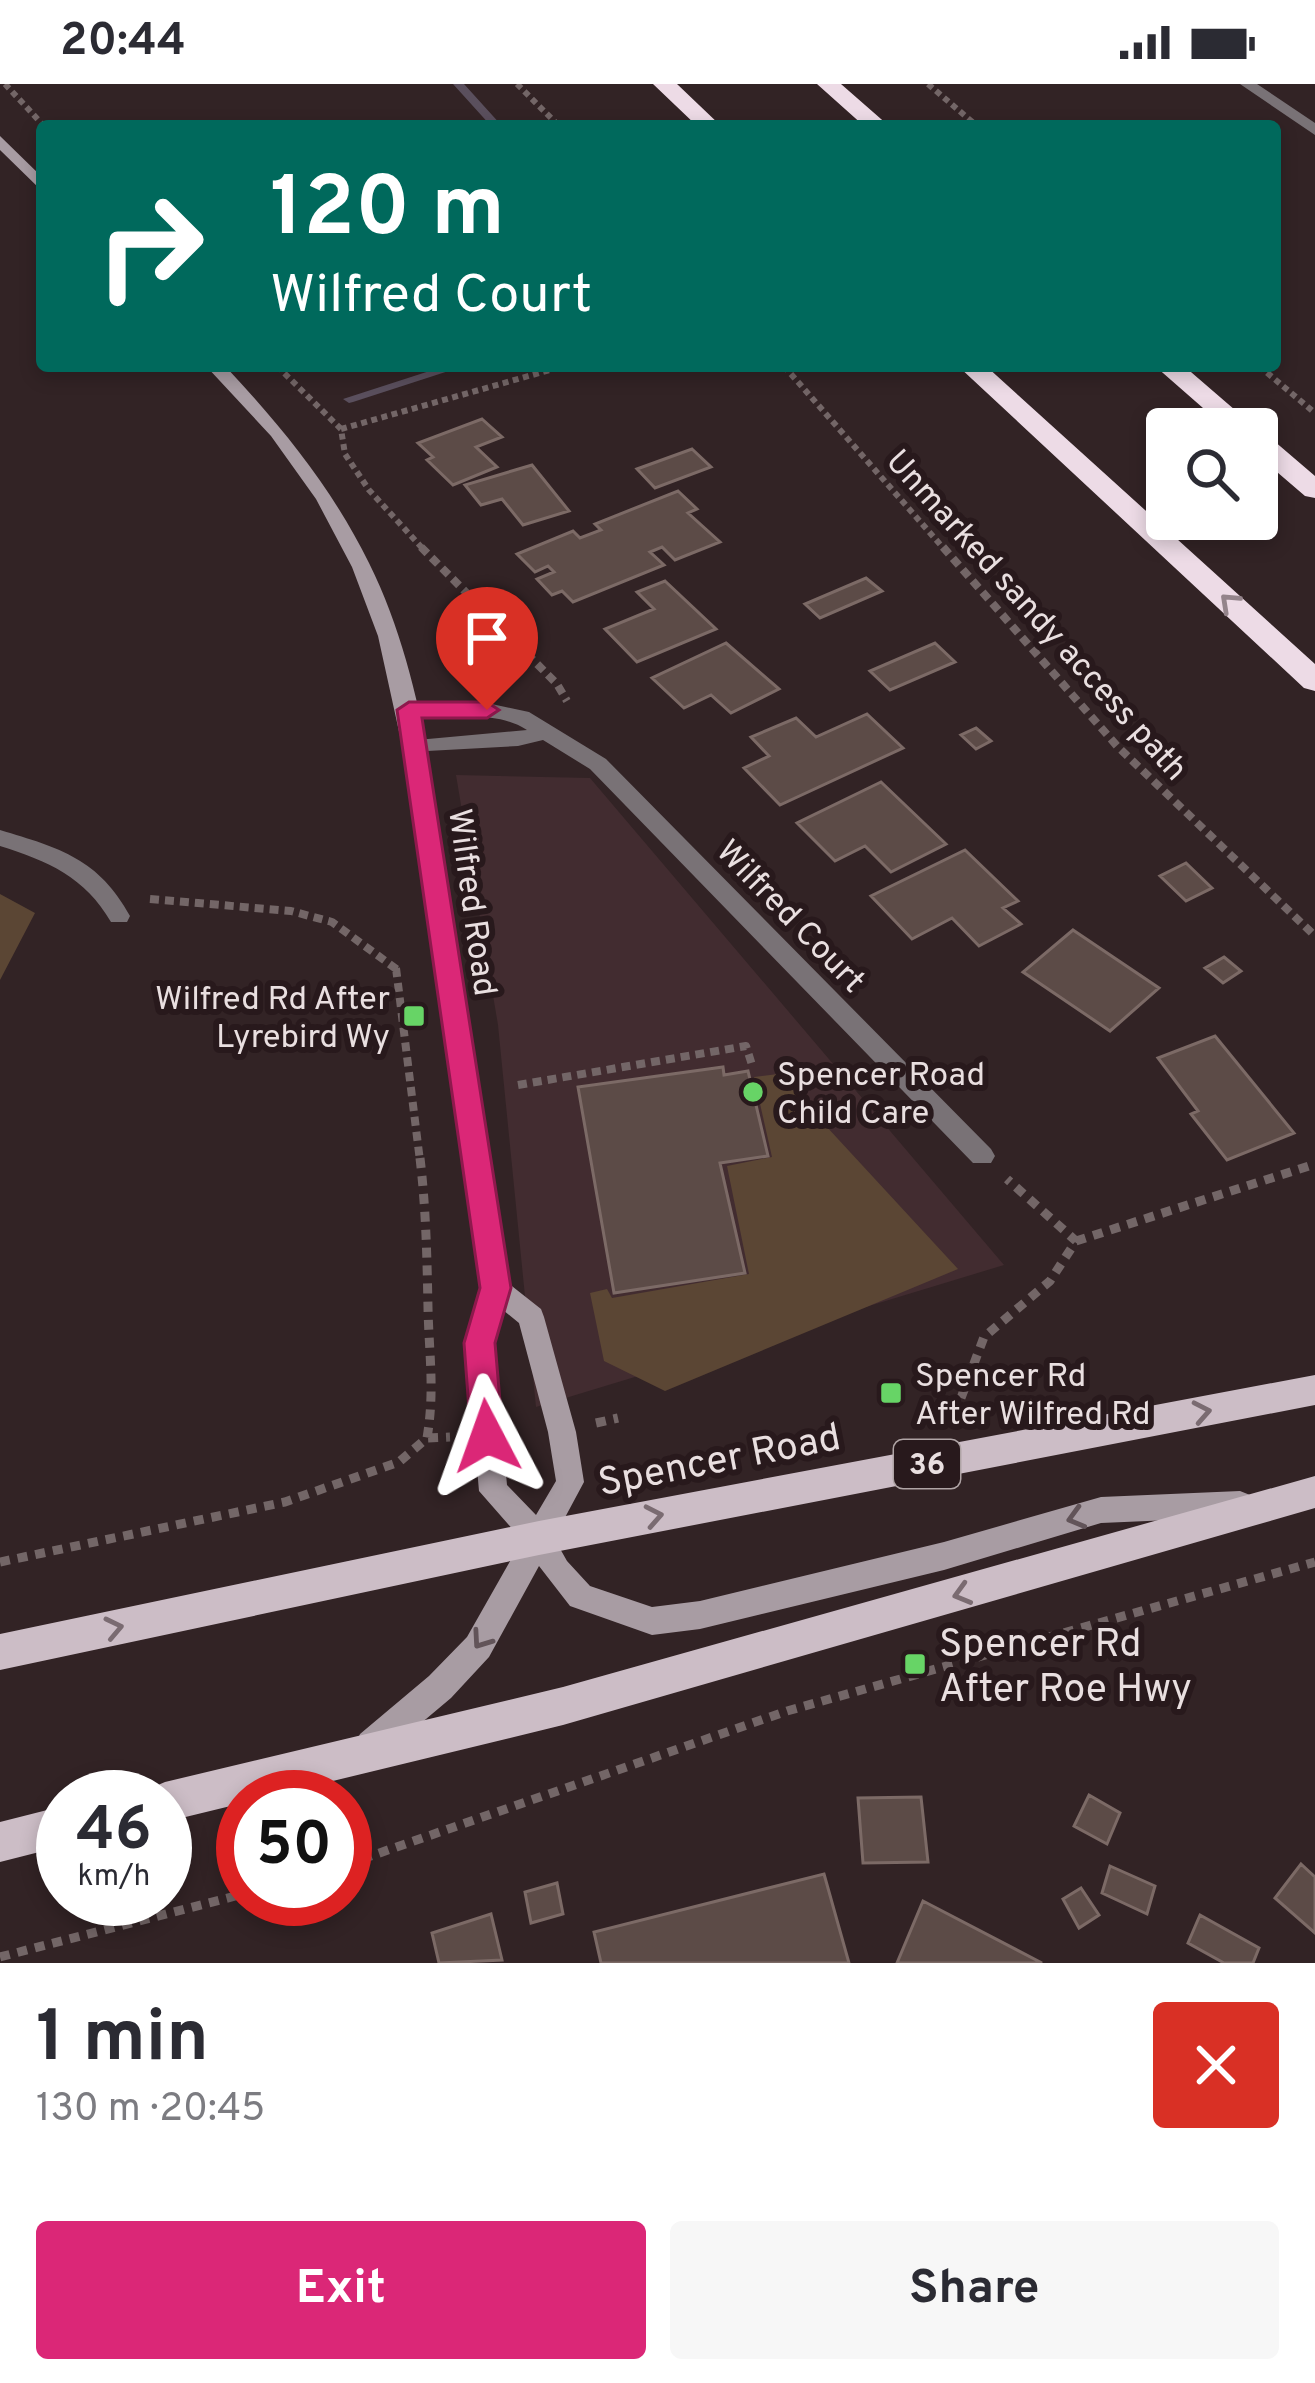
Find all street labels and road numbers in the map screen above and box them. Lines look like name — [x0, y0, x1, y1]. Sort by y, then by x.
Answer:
street label: Unmarked sandy access path — [875, 442, 1195, 791]
street label: Wilfred Road — [436, 806, 504, 999]
street label: Wilfred Court — [706, 832, 873, 1003]
street label: Spencer Road — [595, 1415, 845, 1510]
road number: 36 — [894, 1440, 960, 1488]

